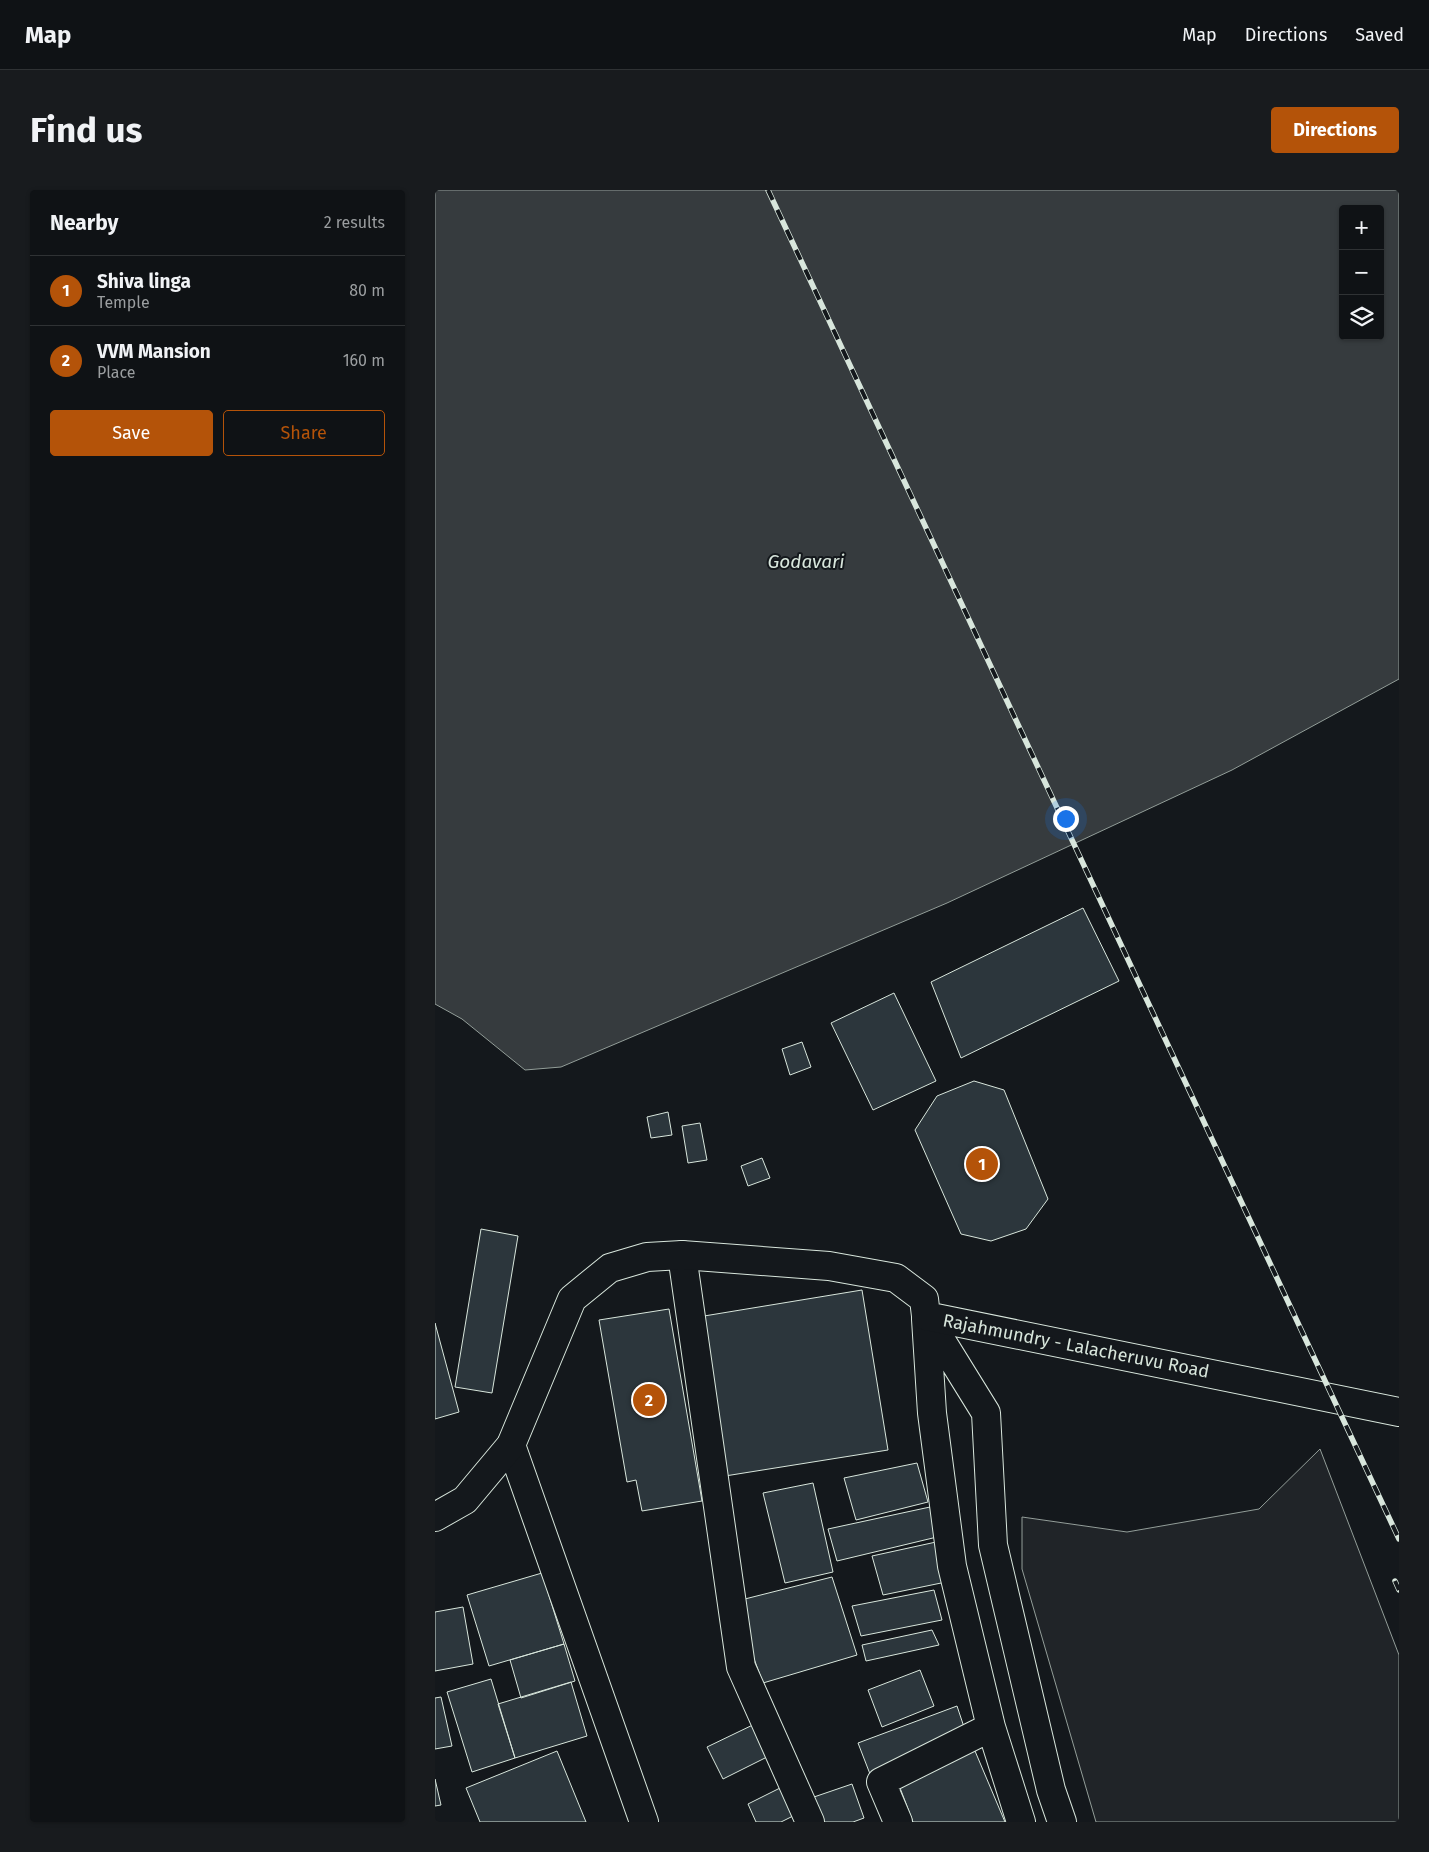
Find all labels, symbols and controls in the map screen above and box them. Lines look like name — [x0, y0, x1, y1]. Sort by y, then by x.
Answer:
text: Map — [25, 21, 71, 49]
text: Map — [1182, 24, 1217, 46]
text: Directions — [1245, 24, 1327, 46]
text: Saved — [1355, 24, 1404, 46]
button: Directions — [1271, 107, 1399, 153]
text: Find us — [30, 109, 142, 151]
map controls — [1339, 205, 1384, 340]
button: + — [1339, 205, 1384, 250]
text: Nearby — [50, 210, 118, 236]
text: 2 results — [324, 213, 385, 232]
button: − — [1339, 250, 1384, 295]
text: Shiva linga — [97, 270, 191, 293]
text: 1 — [62, 281, 70, 300]
text: 80 m — [349, 281, 385, 300]
text: Temple — [97, 293, 150, 312]
button: layers — [1339, 295, 1384, 340]
text: VVM Mansion — [97, 340, 211, 363]
text: 2 — [62, 351, 70, 370]
text: 160 m — [343, 351, 385, 370]
text: Place — [97, 363, 136, 382]
button: Save — [50, 410, 213, 456]
button: Share — [223, 410, 385, 456]
water label: Godavari — [767, 550, 845, 573]
your location — [1053, 806, 1079, 832]
pin: 1 — [966, 1145, 998, 1183]
street label: Rajahmundry - Lalacheruvu Road — [941, 1309, 1211, 1383]
pin: 2 — [633, 1381, 665, 1419]

